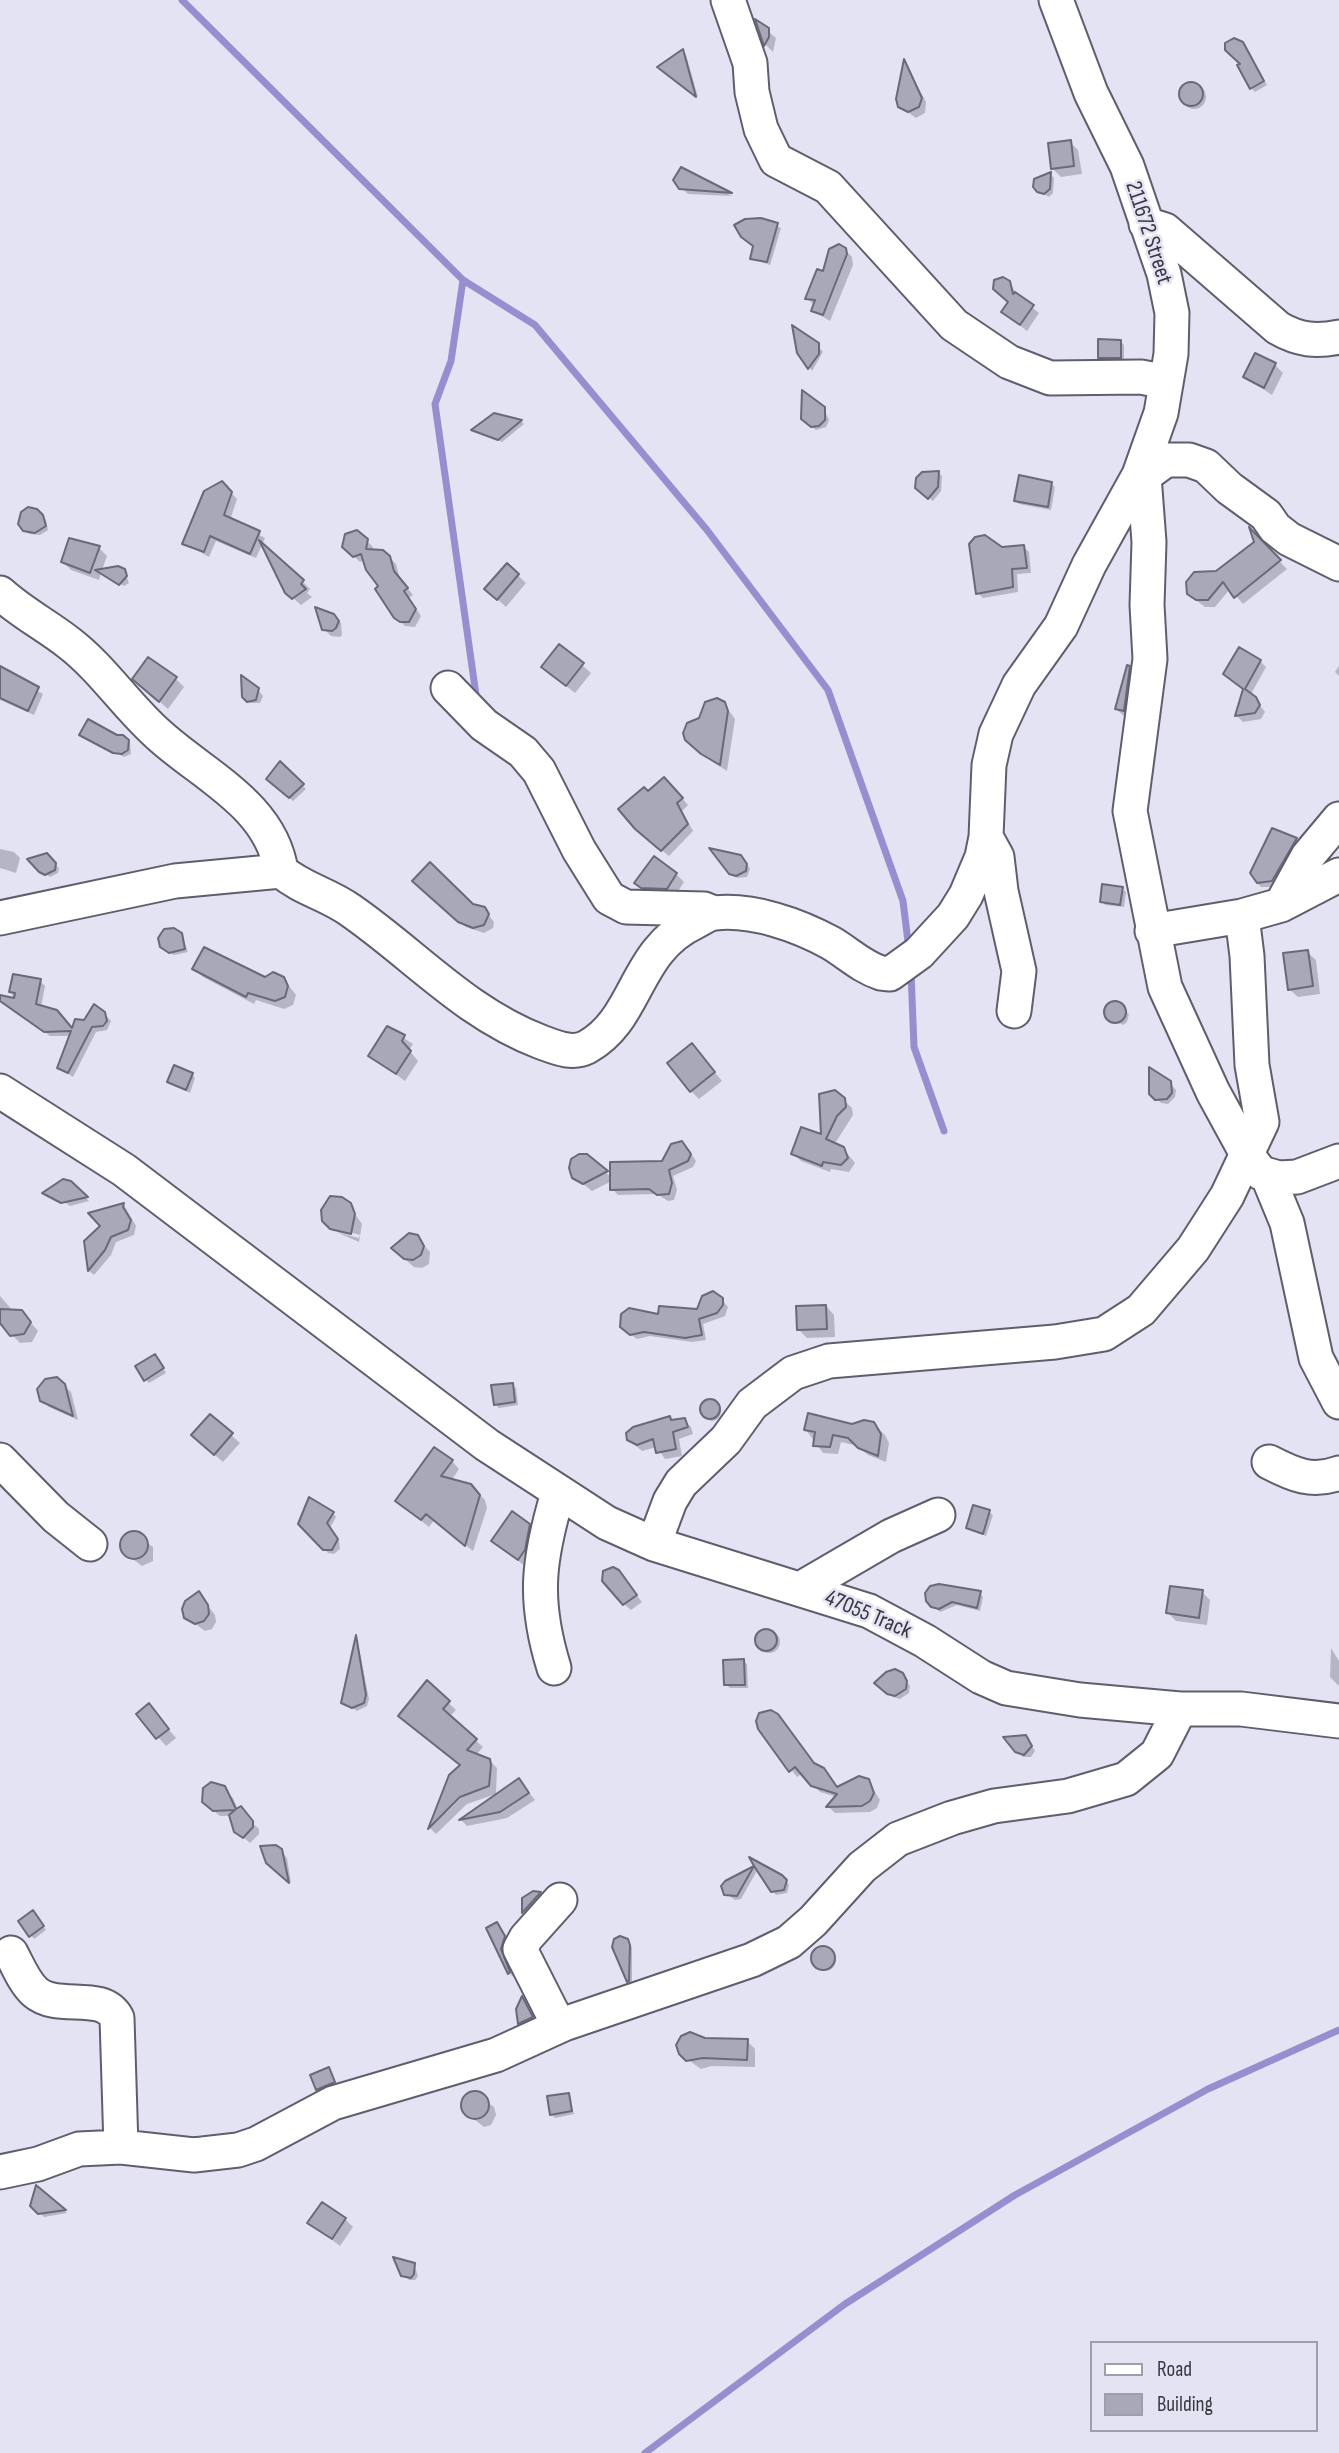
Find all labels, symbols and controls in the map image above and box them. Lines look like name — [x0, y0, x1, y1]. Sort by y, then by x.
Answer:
street label: 211672 Street — [1118, 178, 1178, 288]
street label: 47055 Track — [820, 1584, 916, 1646]
legend — [1090, 2341, 1318, 2432]
text: Road — [1157, 2357, 1192, 2382]
text: Building — [1157, 2392, 1213, 2417]

